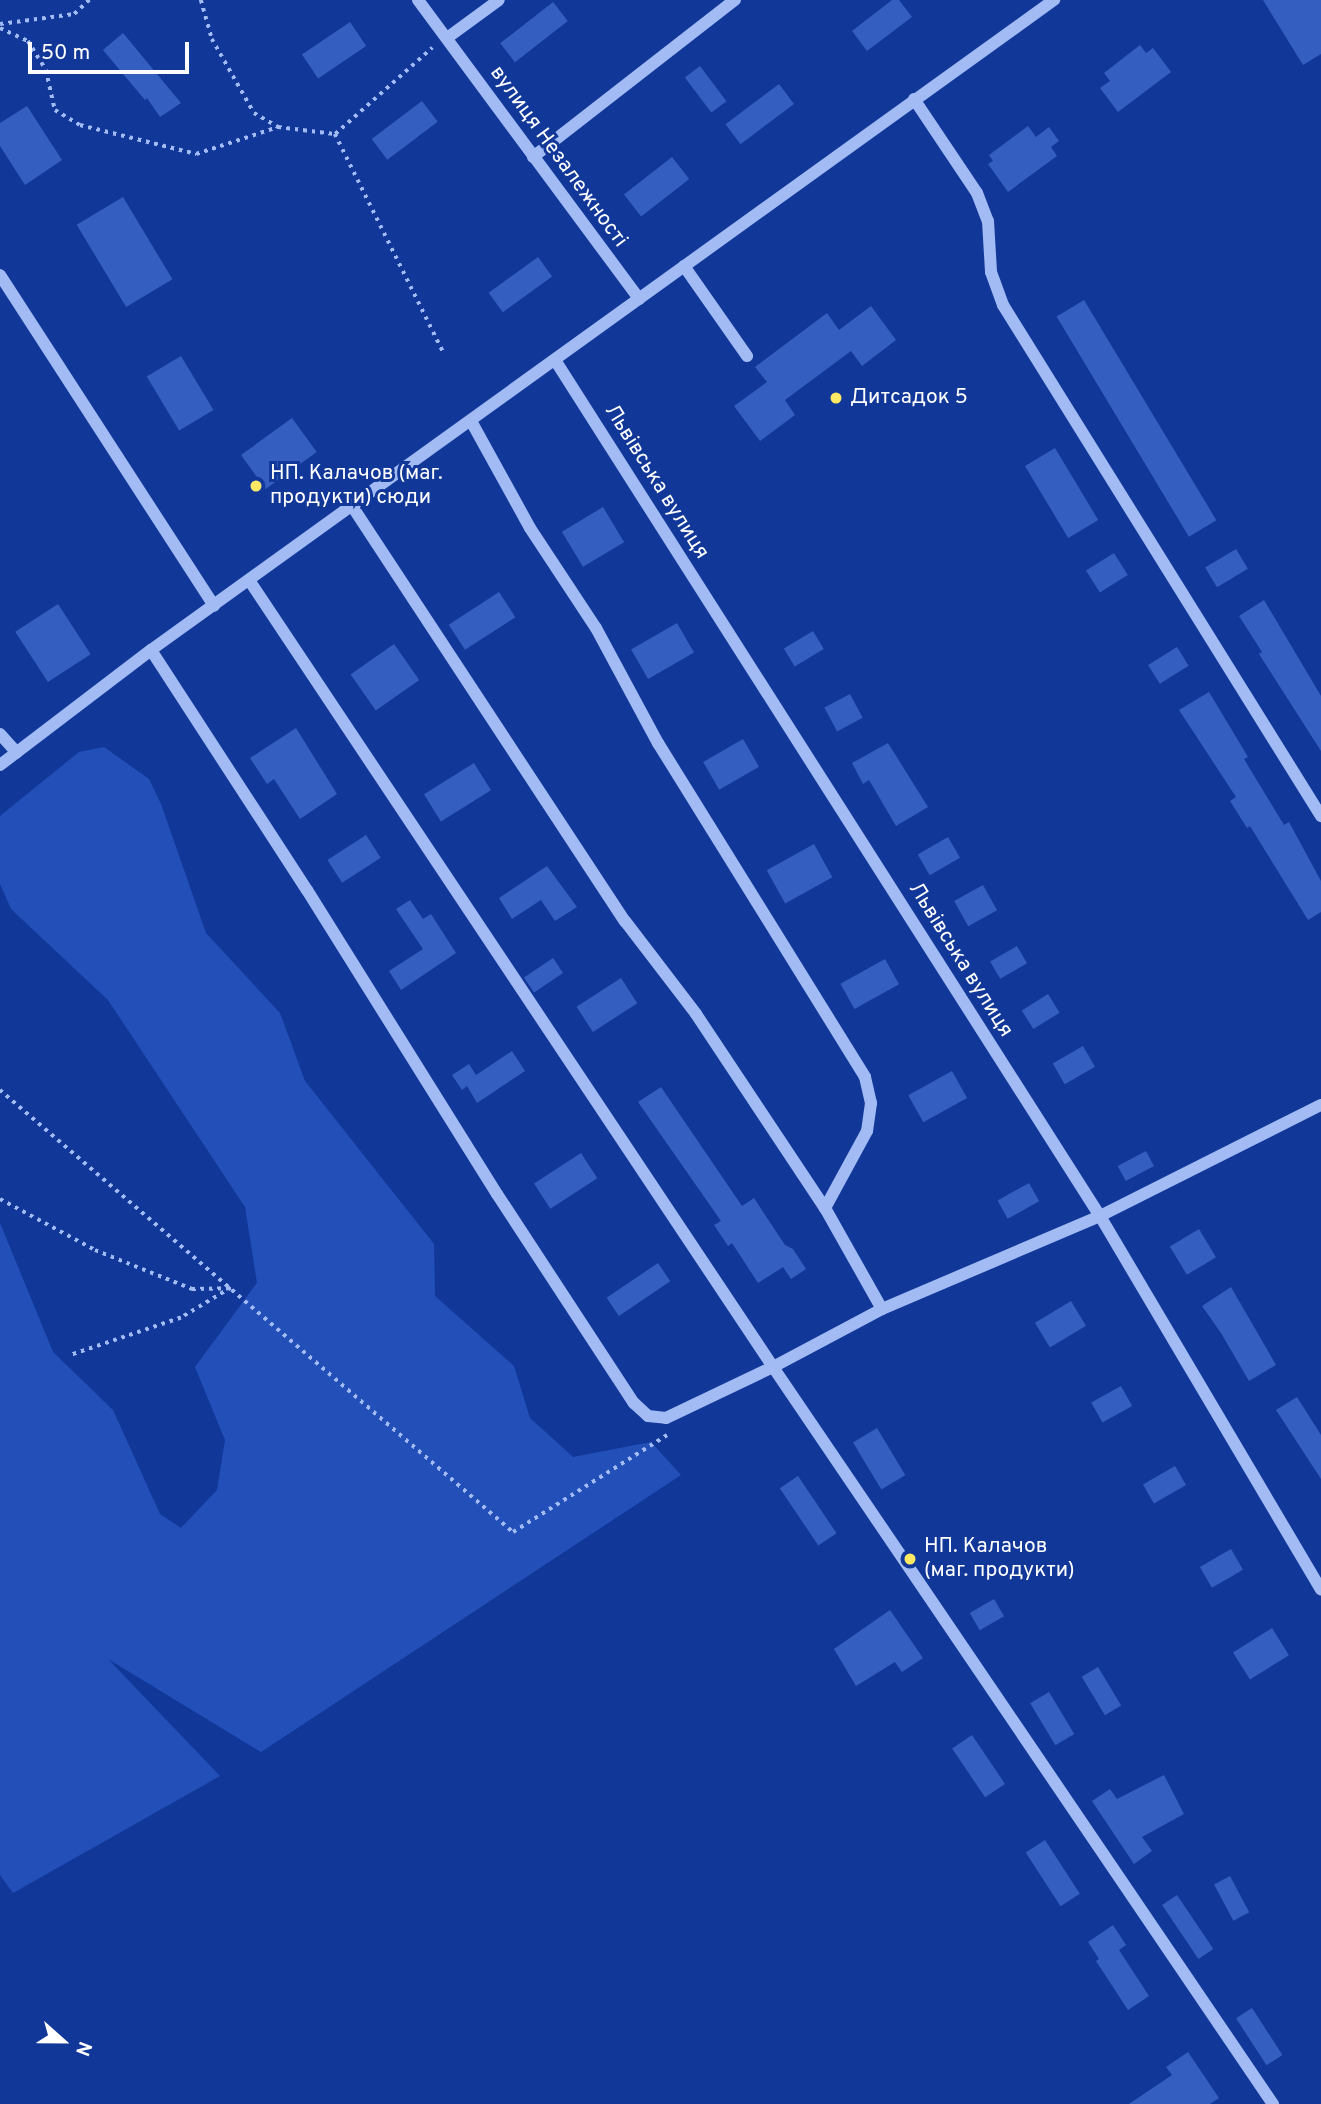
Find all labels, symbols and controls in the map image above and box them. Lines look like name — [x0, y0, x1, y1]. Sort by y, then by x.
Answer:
scale bar — [32, 28, 192, 72]
text: 50 m — [41, 40, 90, 67]
street label: вулиця Незалежності — [484, 61, 632, 253]
place label: Дитсадок 5 — [850, 385, 968, 411]
marker: Дитсадок 5 — [828, 390, 844, 406]
street label: Львівська вулиця — [598, 400, 714, 564]
place label: НП. Калачов (маг. продукти) сюди — [270, 461, 443, 511]
marker: НП. Калачов (маг. продукти) сюди — [248, 478, 264, 494]
street label: Львівська вулиця — [902, 878, 1018, 1042]
place label: НП. Калачов (маг. продукти) — [924, 1534, 1075, 1584]
marker: НП. Калачов (маг. продукти) — [902, 1551, 918, 1567]
north arrow — [28, 2006, 98, 2076]
text: N — [69, 2038, 96, 2059]

